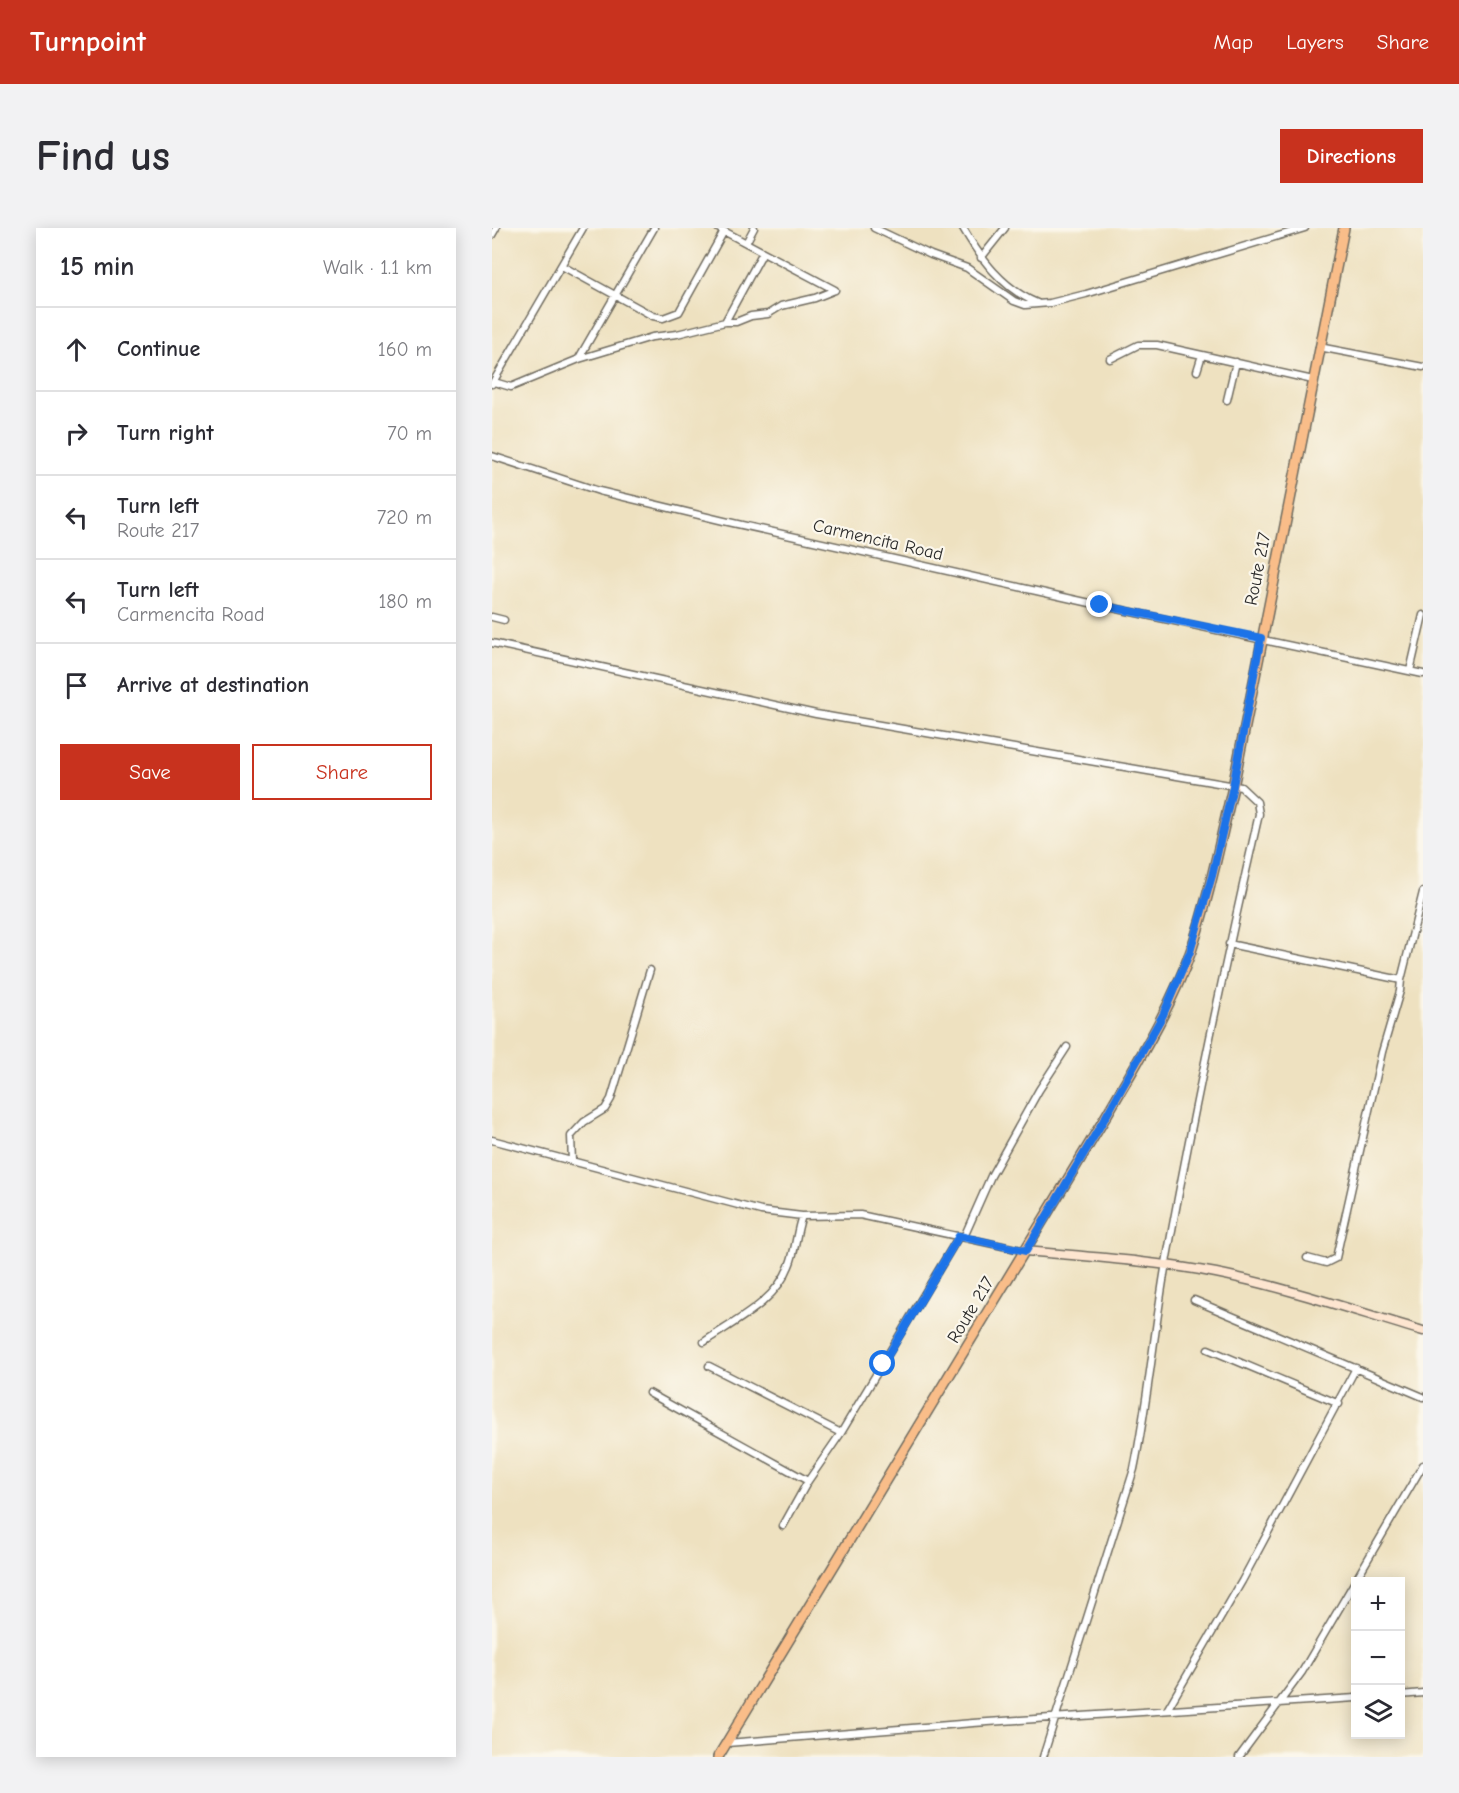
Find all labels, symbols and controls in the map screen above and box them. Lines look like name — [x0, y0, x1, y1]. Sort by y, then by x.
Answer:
text: Turnpoint — [30, 26, 146, 58]
text: Map — [1214, 30, 1253, 54]
text: Layers — [1286, 30, 1344, 54]
text: Share — [1377, 30, 1429, 54]
button: Directions — [1280, 129, 1423, 183]
text: Find us — [36, 132, 170, 181]
text: 15 min — [60, 252, 134, 282]
text: Walk · 1.1 km — [323, 256, 432, 279]
icon: ahead — [60, 333, 93, 366]
text: Continue — [117, 336, 200, 362]
text: 160 m — [378, 338, 432, 361]
icon: right — [60, 417, 93, 450]
text: Turn right — [117, 420, 214, 446]
text: 70 m — [387, 422, 432, 445]
text: Turn left — [117, 493, 199, 519]
icon: left — [60, 501, 93, 534]
text: 720 m — [377, 506, 432, 529]
street label: Carmencita Road — [811, 515, 945, 565]
text: Route 217 — [117, 519, 199, 542]
street label: Route 217 — [1241, 530, 1275, 607]
text: Turn left — [117, 577, 199, 603]
icon: left — [60, 585, 93, 618]
text: 180 m — [378, 590, 432, 613]
route end — [1086, 591, 1112, 617]
text: Carmencita Road — [117, 603, 265, 626]
icon: arrive — [60, 669, 93, 702]
text: Arrive at destination — [117, 672, 309, 698]
button: Save — [60, 744, 240, 800]
button: Share — [252, 744, 432, 800]
street label: Route 217 — [943, 1272, 999, 1347]
route start — [869, 1350, 895, 1376]
map controls — [1351, 1577, 1405, 1739]
button: + — [1351, 1577, 1405, 1631]
button: − — [1351, 1631, 1405, 1685]
button: layers — [1351, 1685, 1405, 1739]

